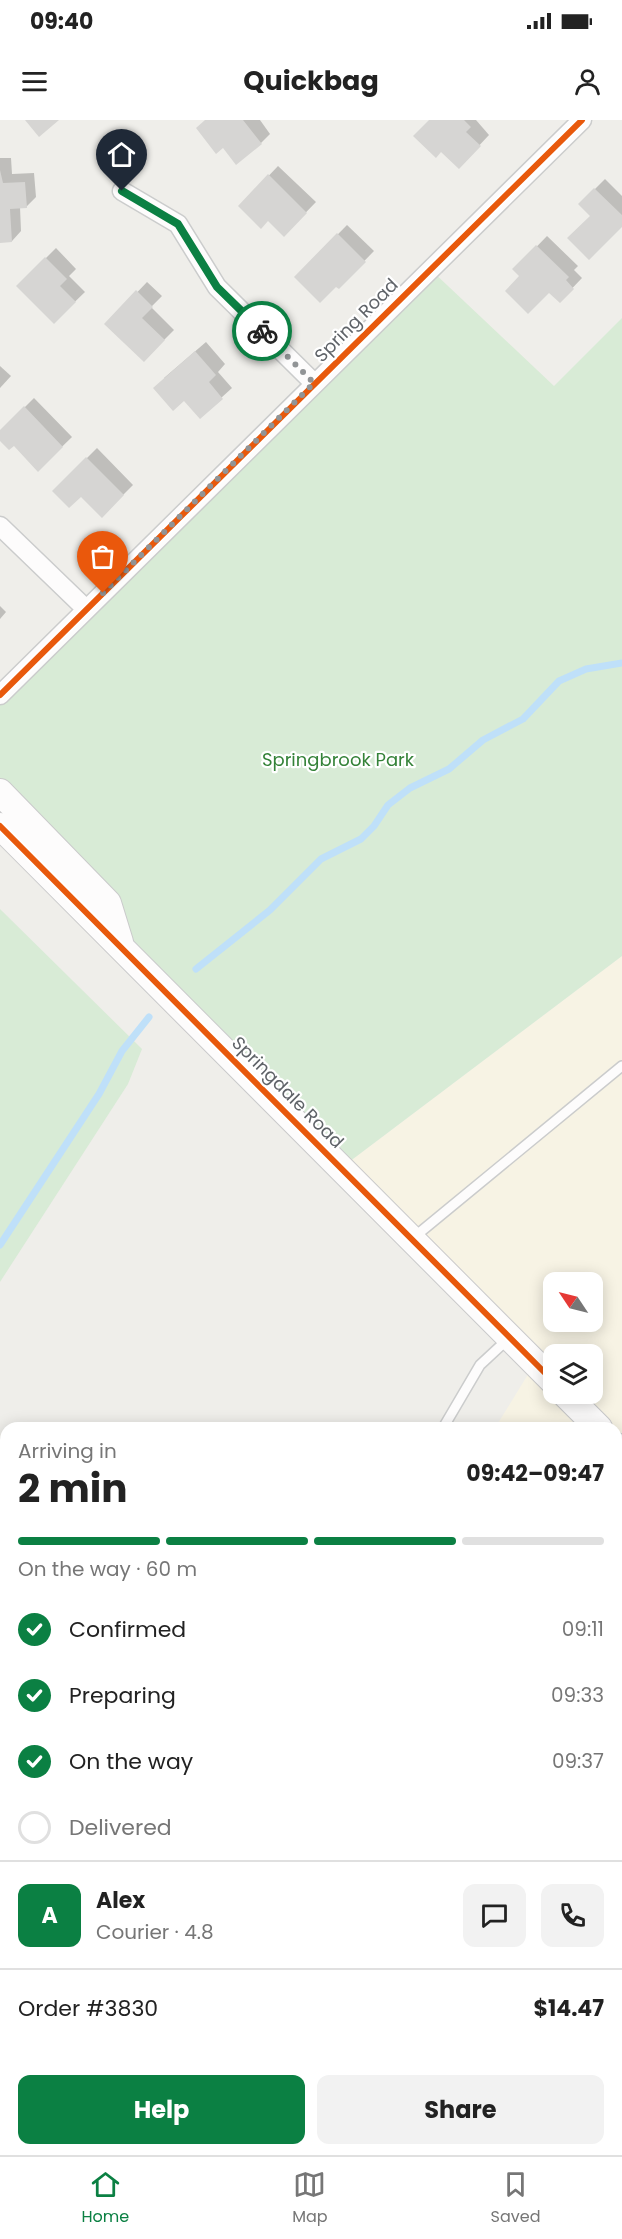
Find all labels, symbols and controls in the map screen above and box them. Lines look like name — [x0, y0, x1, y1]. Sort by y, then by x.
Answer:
text: 09:40 — [30, 6, 93, 37]
text: Quickbag — [243, 62, 379, 99]
icon: menu — [18, 65, 51, 98]
icon: person — [571, 65, 604, 98]
pin — [96, 129, 147, 191]
icon: home — [105, 138, 138, 171]
street label: Spring Road — [309, 273, 403, 367]
courier — [232, 301, 292, 361]
icon: bike — [246, 315, 279, 348]
pin — [77, 531, 128, 593]
icon: bag — [86, 540, 119, 573]
park label: Springbrook Park — [262, 747, 415, 772]
street label: Springdale Road — [226, 1030, 350, 1154]
north arrow — [543, 1272, 603, 1332]
map controls — [543, 1272, 603, 1404]
button: layers — [543, 1344, 603, 1404]
text: Arriving in — [18, 1437, 117, 1465]
text: 09:42–09:47 — [466, 1458, 604, 1489]
text: 2 min — [18, 1461, 128, 1516]
text: On the way · 60 m — [18, 1555, 197, 1583]
icon: check — [18, 1613, 51, 1646]
text: Confirmed — [69, 1614, 186, 1645]
text: 09:11 — [562, 1615, 604, 1643]
icon: check — [18, 1679, 51, 1712]
text: Preparing — [69, 1680, 176, 1711]
text: 09:33 — [551, 1681, 604, 1709]
icon: check — [18, 1745, 51, 1778]
text: On the way — [69, 1746, 193, 1777]
text: 09:37 — [552, 1747, 604, 1775]
text: Delivered — [69, 1812, 172, 1843]
button: chat — [463, 1884, 526, 1947]
button: phone — [541, 1884, 604, 1947]
text: Alex — [96, 1885, 145, 1916]
text: A — [41, 1900, 58, 1931]
text: Courier · 4.8 — [96, 1918, 214, 1946]
text: Order #3830 — [18, 1993, 158, 2024]
text: $14.47 — [533, 1993, 604, 2024]
button: Help — [18, 2075, 305, 2144]
button: Share — [317, 2075, 604, 2144]
tab: Home — [81, 2168, 129, 2229]
tab: Map — [292, 2168, 328, 2229]
tab: Saved — [491, 2168, 540, 2229]

